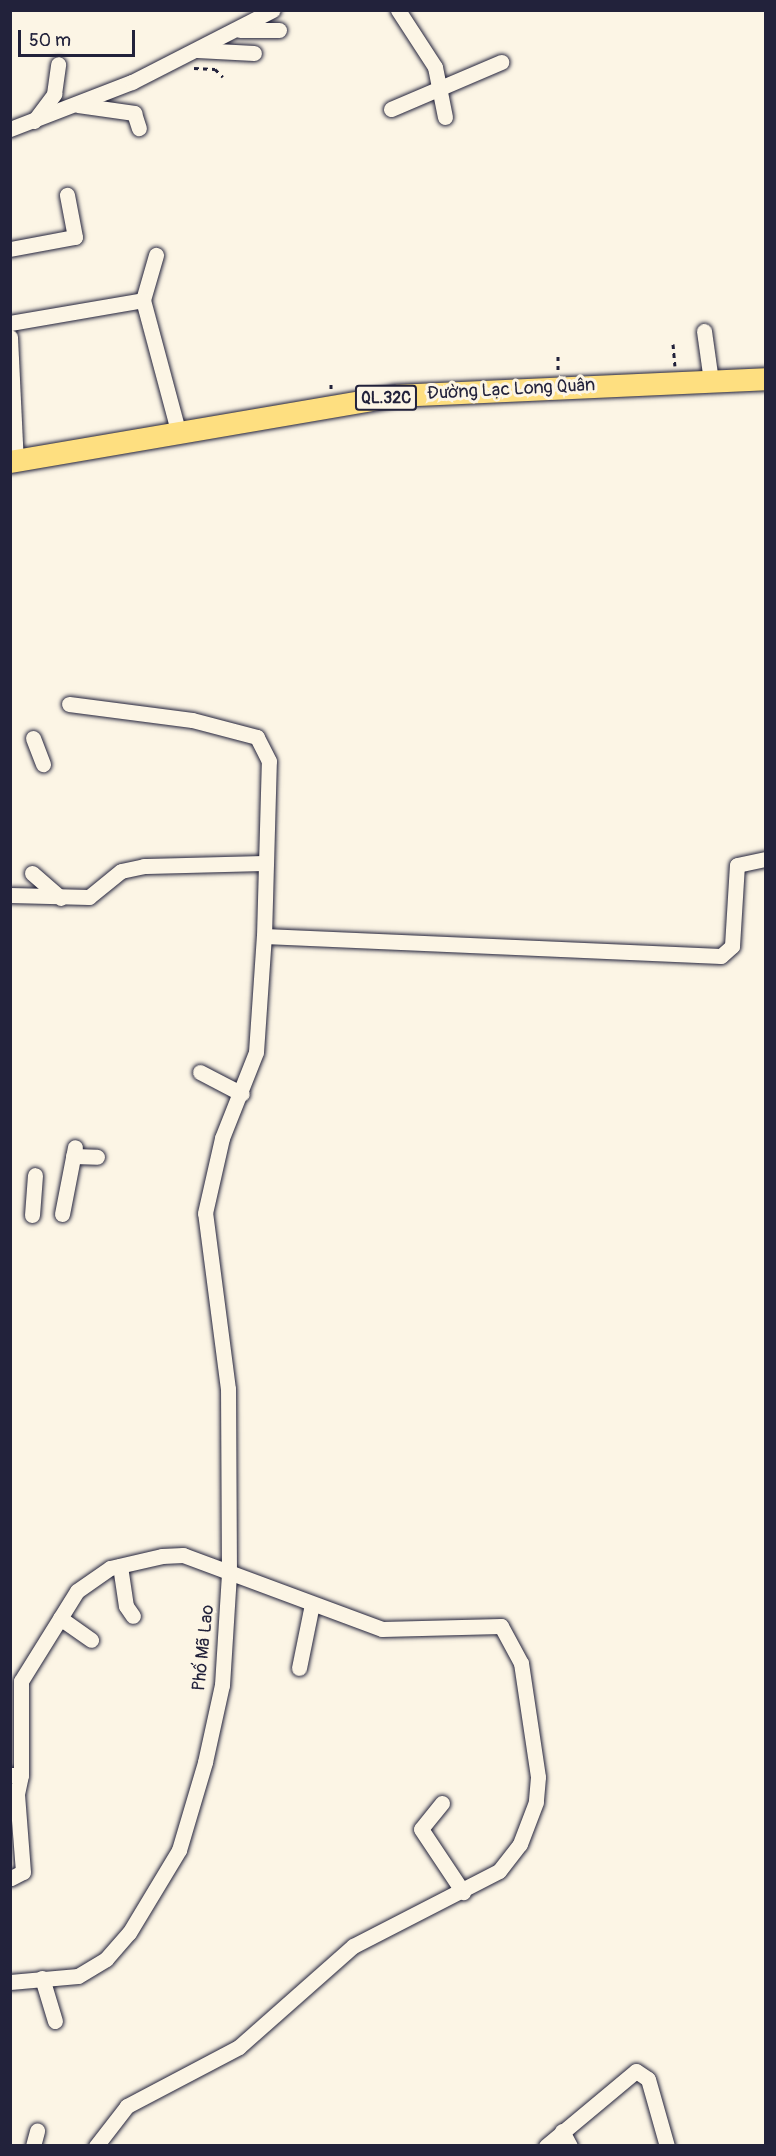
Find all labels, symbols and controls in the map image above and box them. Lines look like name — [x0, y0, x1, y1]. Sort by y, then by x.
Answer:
scale bar — [21, 18, 138, 56]
text: 50 m — [29, 29, 71, 52]
street label: Đường Lạc Long Quân — [426, 375, 596, 405]
road number: QL.32C — [354, 385, 418, 411]
street label: Phố Mã Lao — [189, 1604, 219, 1692]

